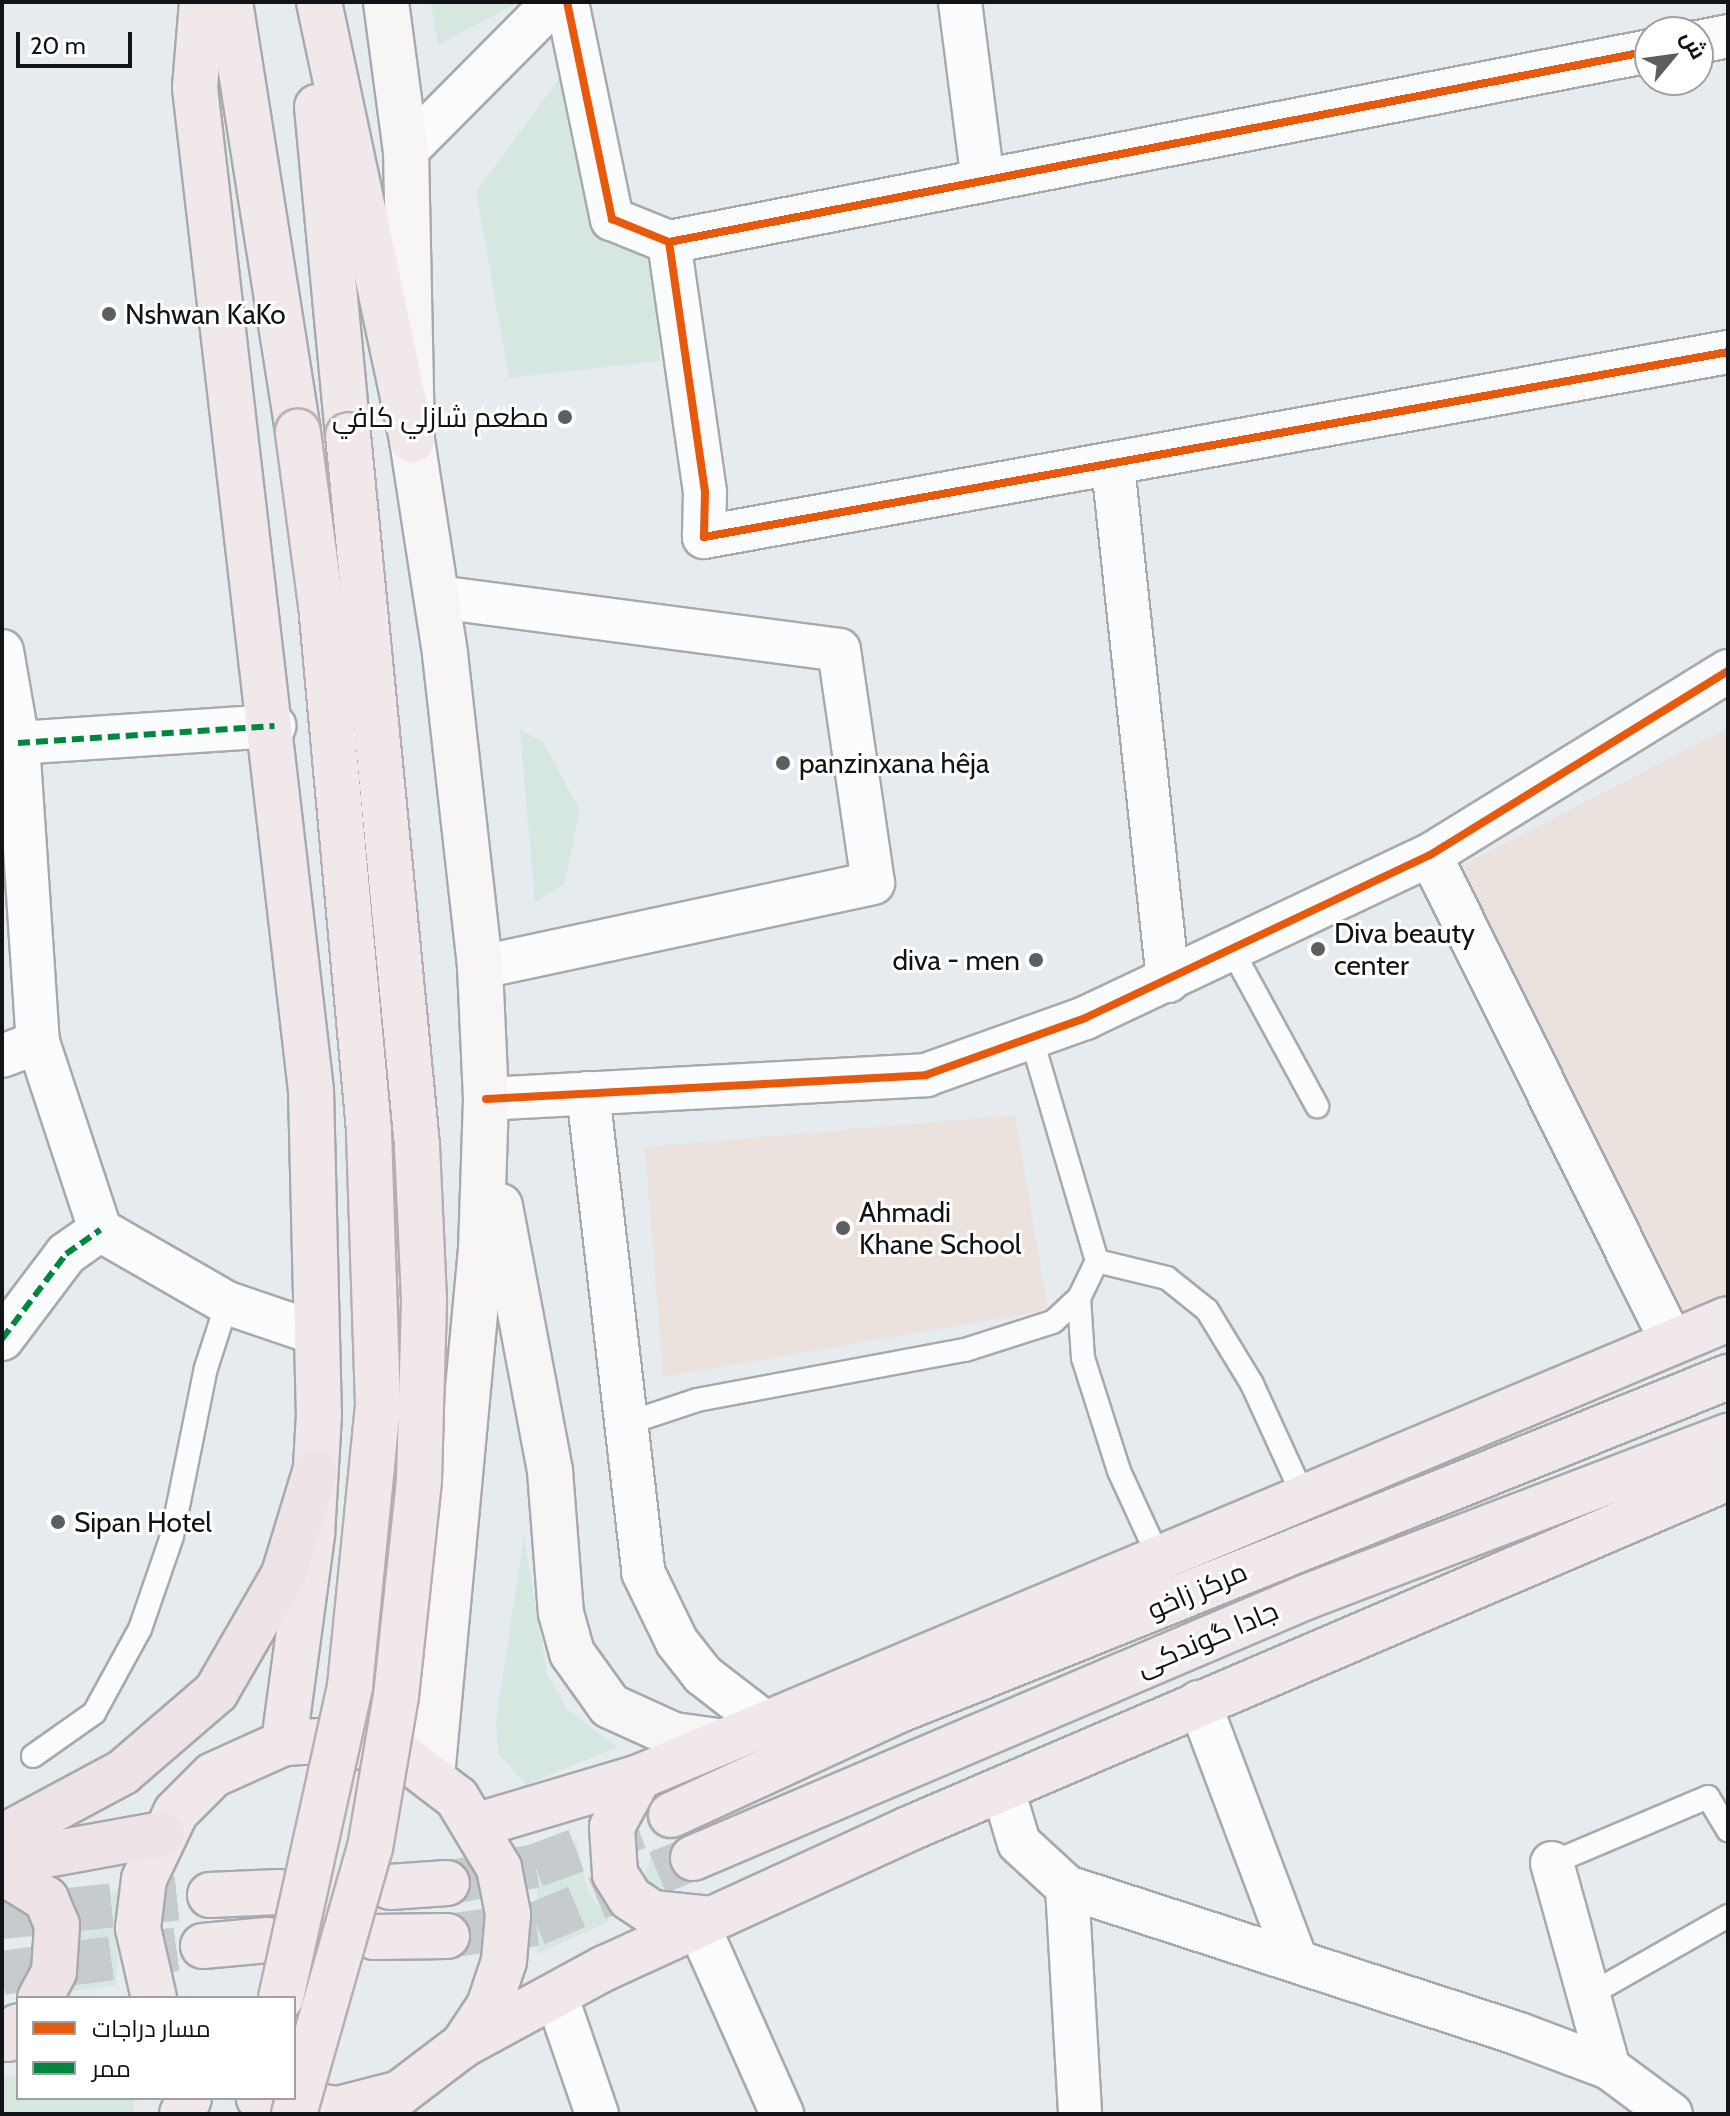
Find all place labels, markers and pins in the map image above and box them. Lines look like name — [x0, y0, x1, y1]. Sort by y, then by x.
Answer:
place label: Nshwan KaKo — [125, 297, 286, 331]
marker: Nshwan KaKo — [100, 305, 118, 323]
place label: مطعم شازلي كافي — [332, 400, 549, 434]
marker: مطعم شازلي كافي — [556, 408, 574, 426]
place label: panzinxana hêja — [799, 746, 989, 780]
marker: panzinxana hêja — [774, 754, 792, 772]
place label: Diva beauty center — [1334, 916, 1475, 982]
marker: Diva beauty center — [1309, 940, 1327, 958]
place label: diva - men — [892, 943, 1020, 977]
marker: diva - men — [1027, 951, 1045, 969]
place label: Ahmadi Khane School — [859, 1195, 1021, 1261]
marker: Ahmadi Khane School — [834, 1219, 852, 1237]
place label: Sipan Hotel — [74, 1505, 212, 1539]
marker: Sipan Hotel — [49, 1513, 67, 1531]

